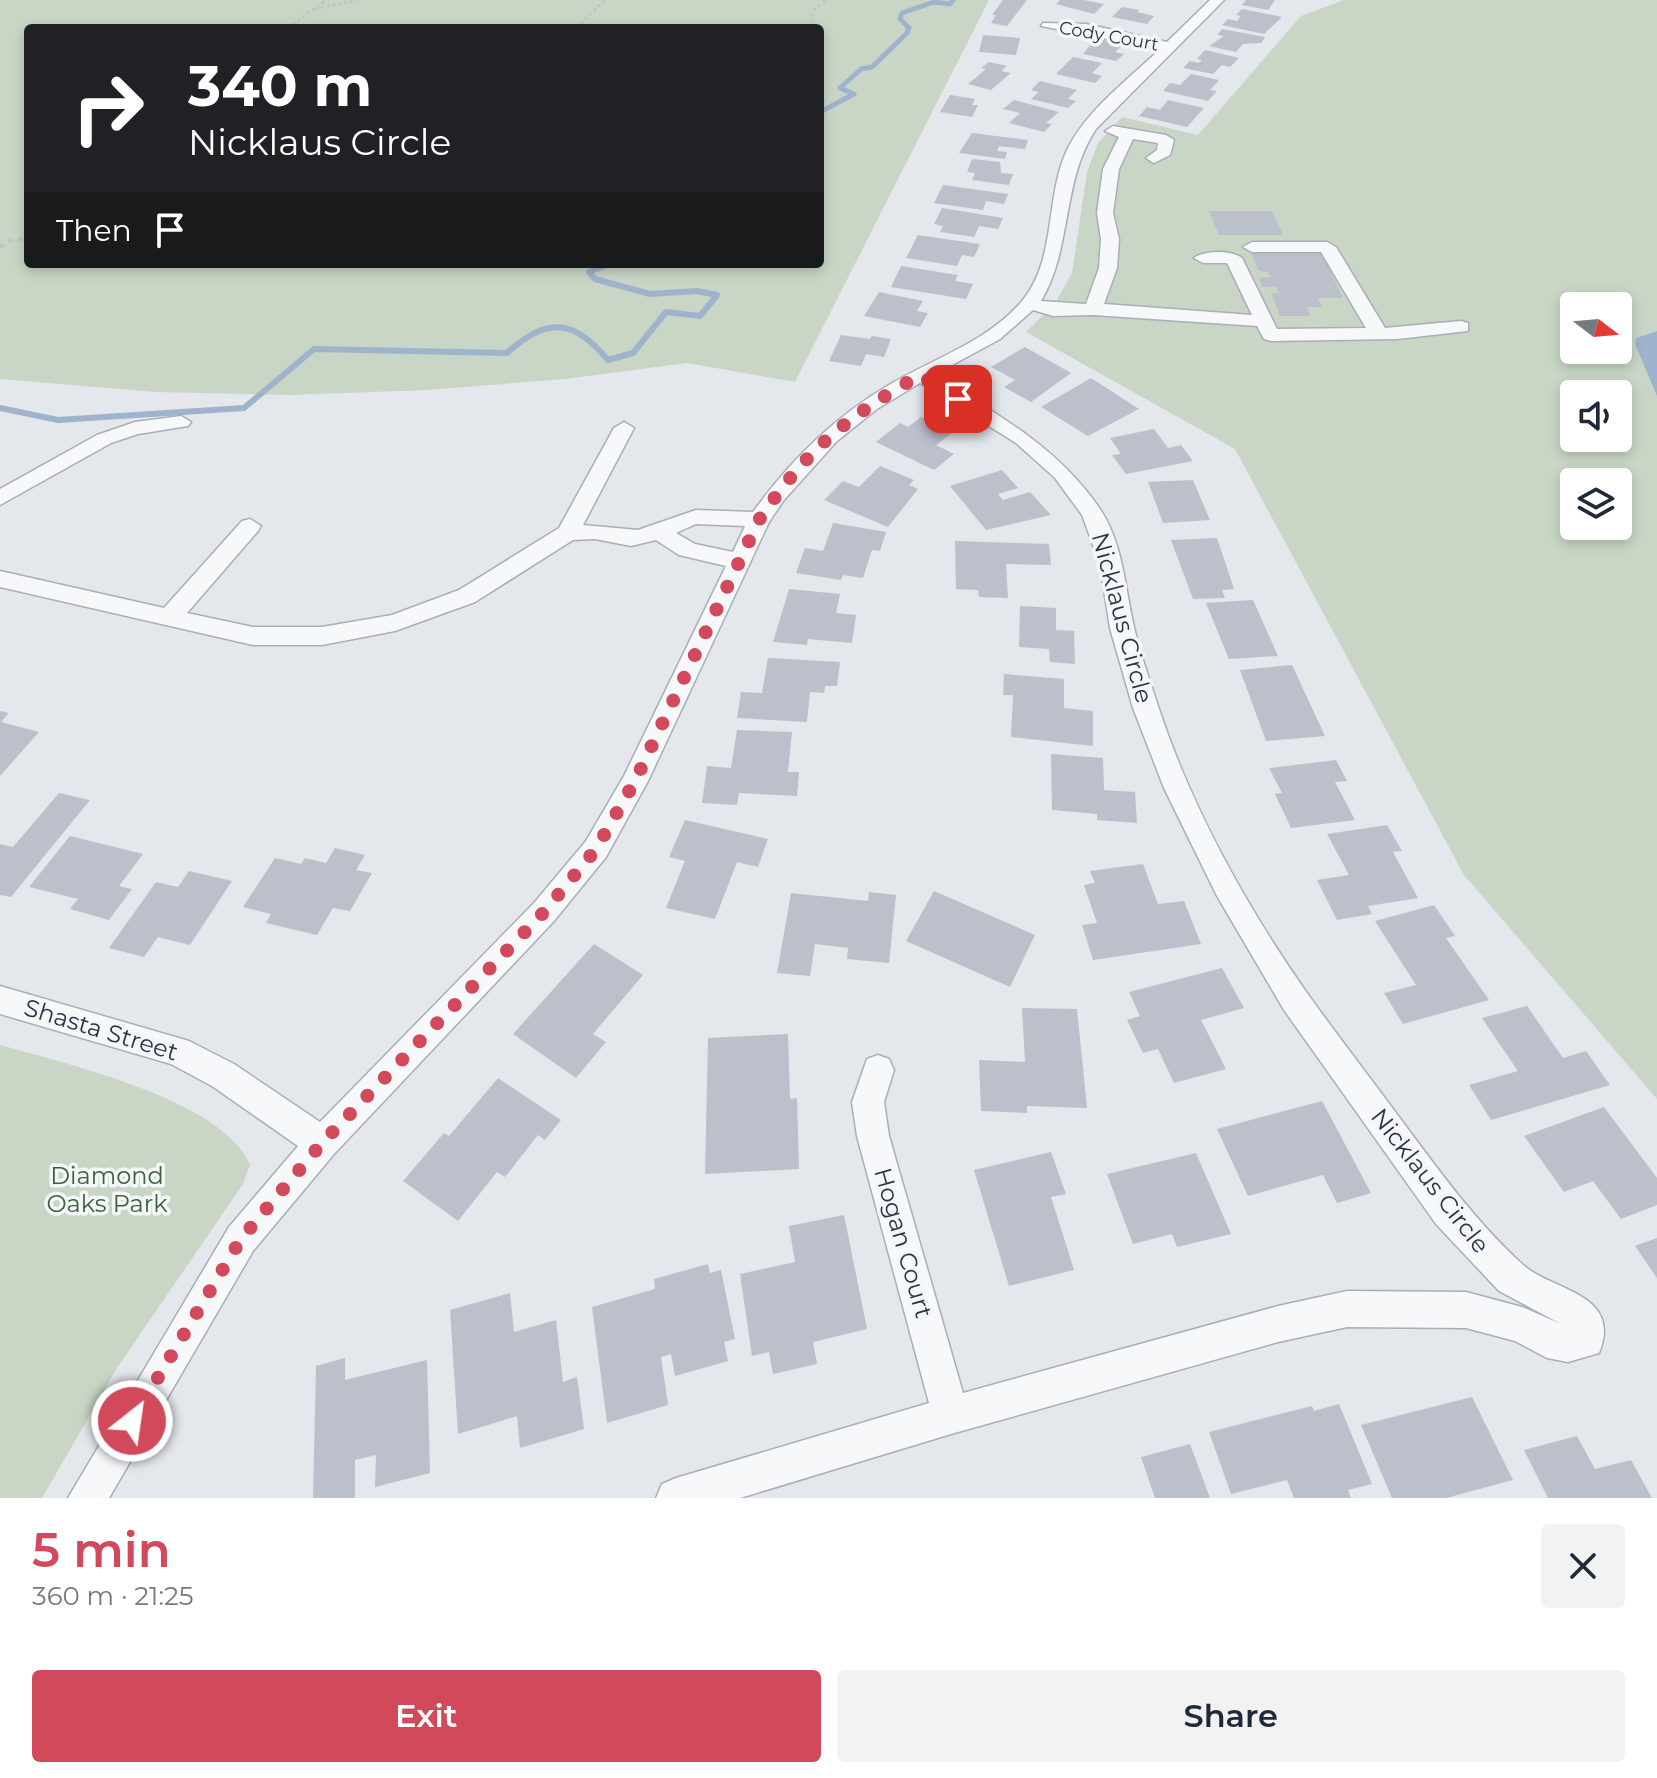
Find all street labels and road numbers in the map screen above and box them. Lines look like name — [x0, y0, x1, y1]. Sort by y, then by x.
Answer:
street label: Cody Court — [1057, 16, 1161, 56]
street label: Nicklaus Circle — [1086, 529, 1159, 706]
street label: Shasta Street — [21, 992, 182, 1067]
street label: Nicklaus Circle — [1365, 1103, 1496, 1259]
street label: Hogan Court — [868, 1164, 939, 1322]

